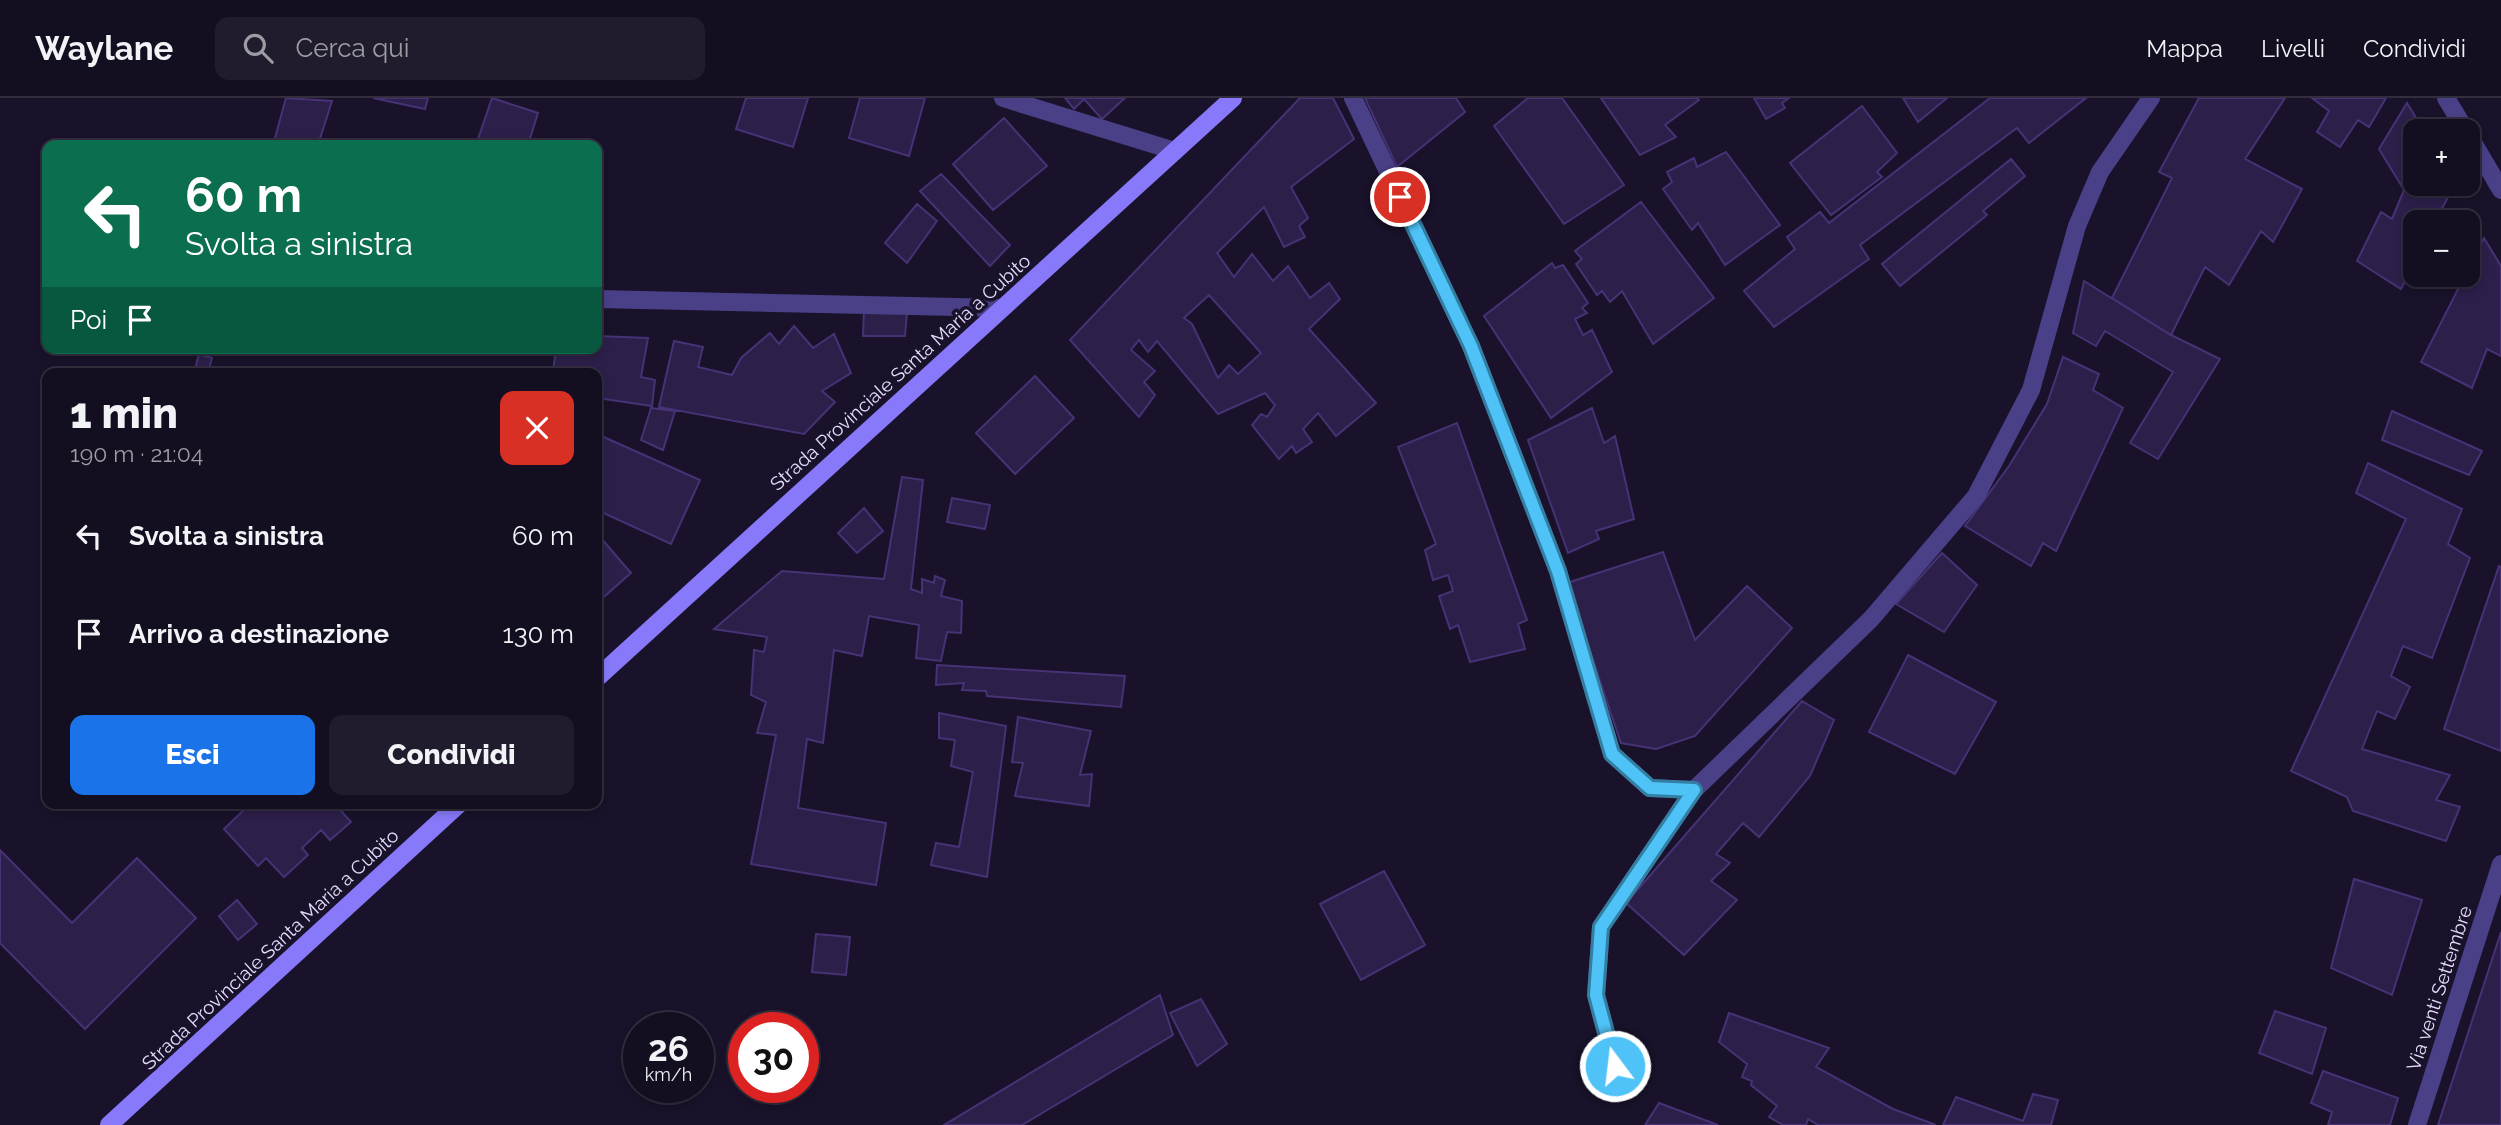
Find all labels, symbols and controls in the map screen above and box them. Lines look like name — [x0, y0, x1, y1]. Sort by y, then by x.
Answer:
search box — [215, 17, 705, 80]
text: Waylane — [35, 29, 173, 68]
icon: search — [239, 29, 277, 67]
text: Cerca qui — [295, 33, 409, 63]
text: Mappa — [2146, 34, 2223, 63]
text: Livelli — [2261, 34, 2325, 63]
text: Condividi — [2363, 34, 2466, 63]
map controls — [2403, 119, 2480, 287]
button: + — [2403, 119, 2480, 196]
text: 60 m — [185, 166, 302, 223]
pin — [1370, 167, 1430, 227]
icon: left — [70, 168, 161, 259]
icon: arrive — [1381, 178, 1419, 216]
button: − — [2403, 210, 2480, 287]
text: Svolta a sinistra — [185, 225, 413, 262]
street label: Strada Provinciale Santa Maria a Cubito — [765, 249, 1035, 495]
icon: arrive — [121, 301, 159, 339]
text: Poi — [70, 305, 107, 335]
text: 1 min — [70, 389, 178, 438]
button: close — [500, 391, 574, 465]
text: 190 m · 21:04 — [70, 440, 203, 467]
icon: left — [70, 517, 108, 555]
text: Svolta a sinistra — [129, 521, 324, 551]
text: 60 m — [512, 521, 574, 551]
icon: arrive — [70, 615, 108, 653]
text: Arrivo a destinazione — [129, 619, 389, 649]
text: 130 m — [503, 619, 574, 649]
button: Esci — [70, 715, 315, 795]
button: Condividi — [329, 715, 574, 795]
street label: Strada Provinciale Santa Maria a Cubito — [137, 824, 403, 1074]
street label: Via venti Settembre — [2402, 903, 2476, 1073]
speed limit sign: 30 — [728, 1012, 819, 1103]
text: 26 — [648, 1028, 689, 1069]
position arrow — [1578, 1029, 1652, 1103]
text: km/h — [645, 1064, 692, 1085]

